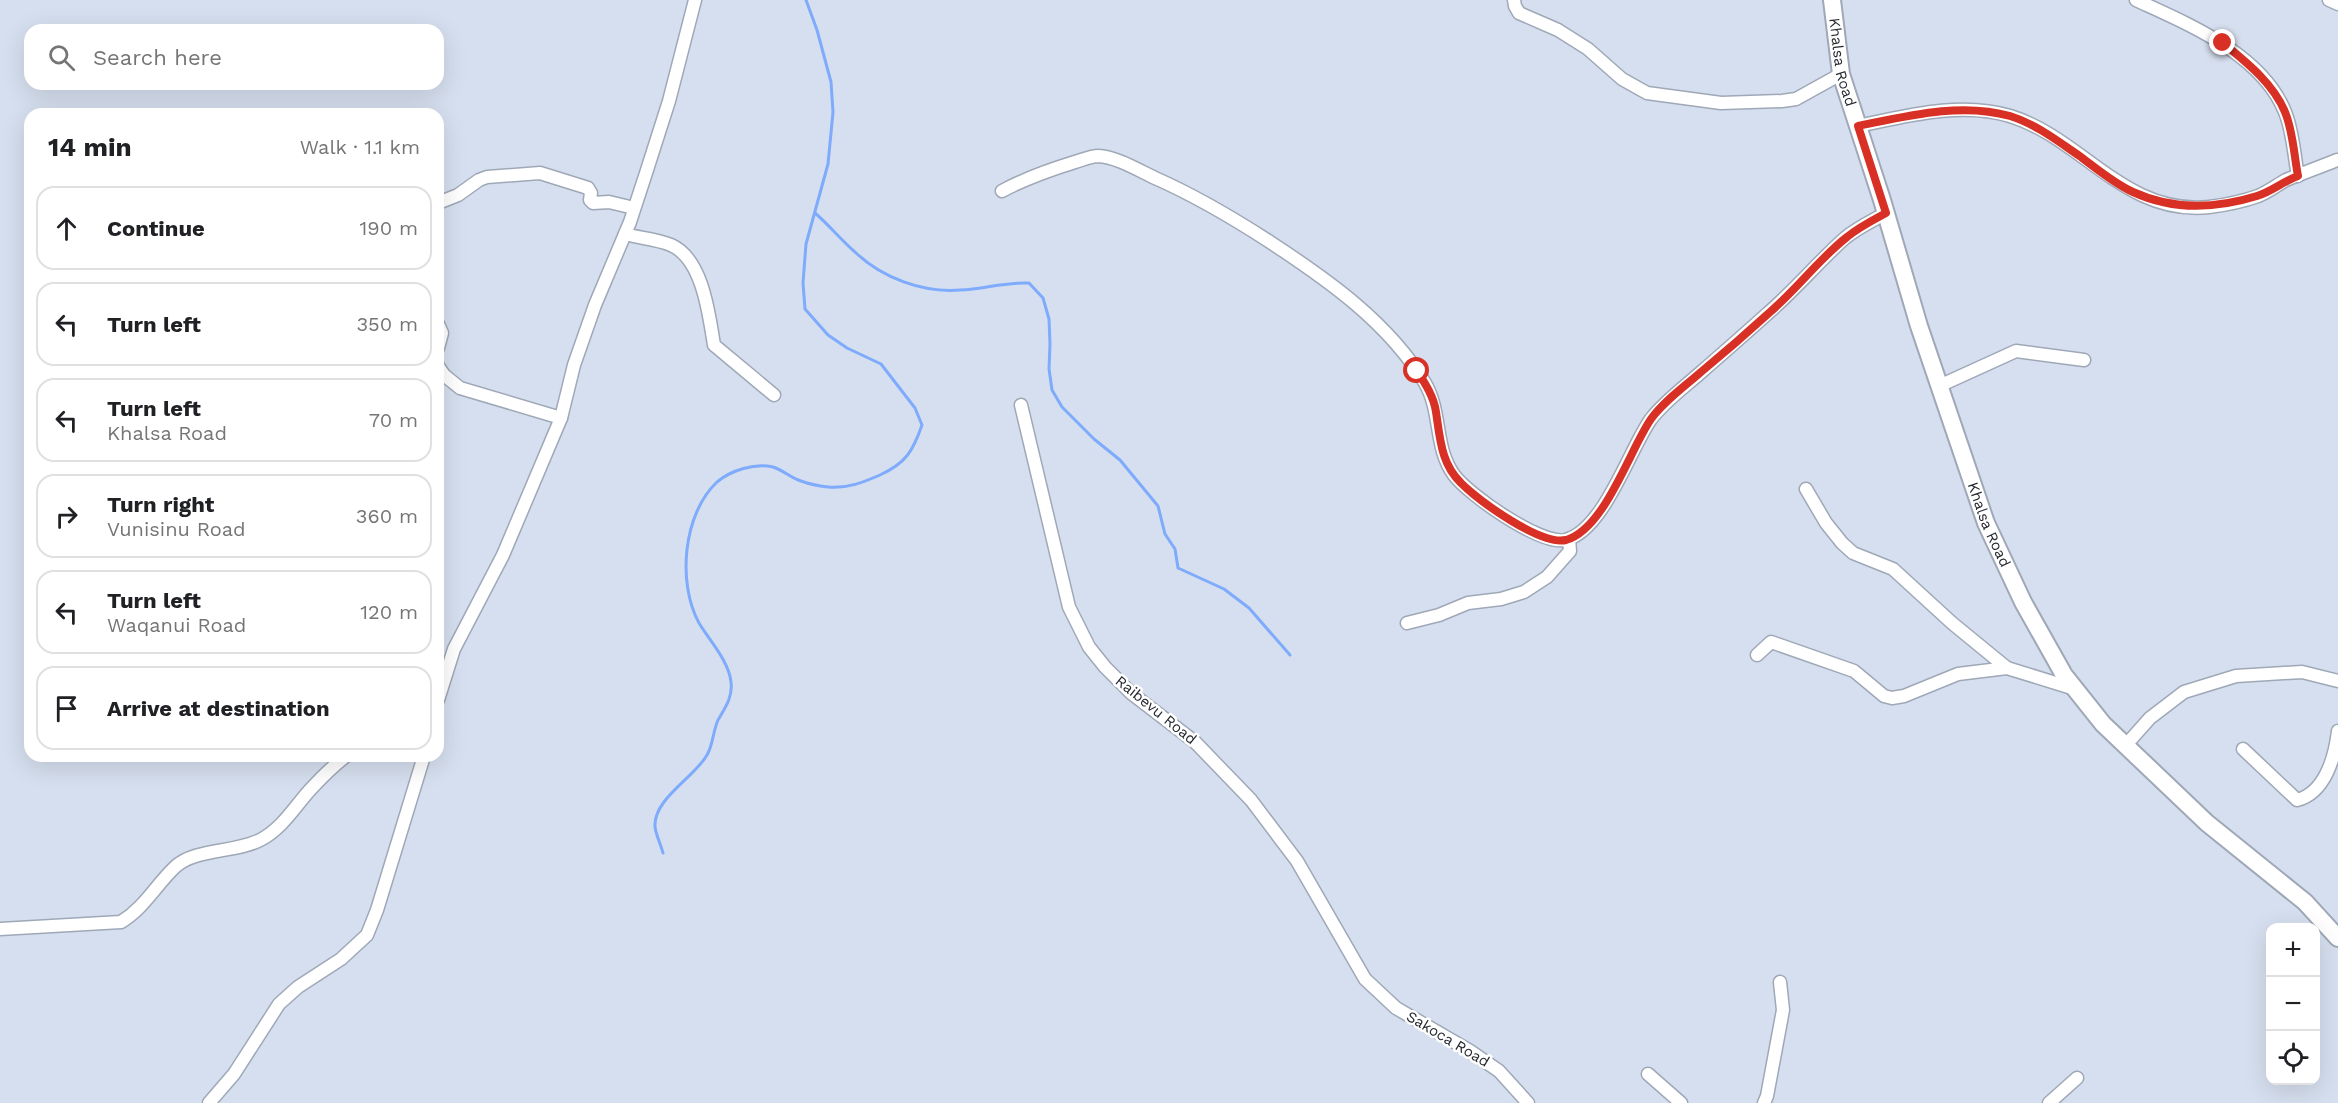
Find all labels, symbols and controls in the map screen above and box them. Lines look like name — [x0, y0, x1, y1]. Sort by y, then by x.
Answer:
street label: Khalsa Road — [1825, 17, 1860, 109]
search box — [24, 24, 444, 90]
route end — [2209, 29, 2235, 55]
icon: search — [45, 41, 78, 74]
text: Search here — [93, 45, 222, 70]
text: 14 min — [48, 132, 132, 162]
text: Walk · 1.1 km — [300, 135, 420, 159]
icon: ahead — [50, 212, 83, 245]
text: Continue — [107, 216, 205, 241]
text: 190 m — [360, 216, 418, 240]
icon: left — [50, 308, 83, 341]
text: Turn left — [107, 312, 201, 337]
text: 350 m — [356, 312, 418, 336]
route start — [1403, 357, 1429, 383]
text: Turn left — [107, 396, 201, 421]
icon: left — [50, 404, 83, 437]
text: 70 m — [369, 408, 418, 432]
text: Khalsa Road — [107, 421, 227, 445]
street label: Khalsa Road — [1964, 480, 2014, 570]
text: Turn right — [107, 492, 214, 517]
icon: right — [50, 500, 83, 533]
text: 360 m — [356, 504, 418, 528]
text: Vunisinu Road — [107, 517, 246, 541]
text: Turn left — [107, 588, 201, 613]
icon: left — [50, 596, 83, 629]
text: 120 m — [360, 600, 418, 624]
text: Waqanui Road — [107, 613, 246, 637]
street label: Raibevu Road — [1112, 672, 1200, 748]
icon: arrive — [50, 692, 83, 725]
text: Arrive at destination — [107, 696, 330, 721]
map controls — [2266, 923, 2320, 1085]
button: + — [2266, 923, 2320, 977]
button: − — [2266, 977, 2320, 1031]
street label: Sakoca Road — [1403, 1007, 1493, 1071]
button: locate — [2266, 1031, 2320, 1085]

